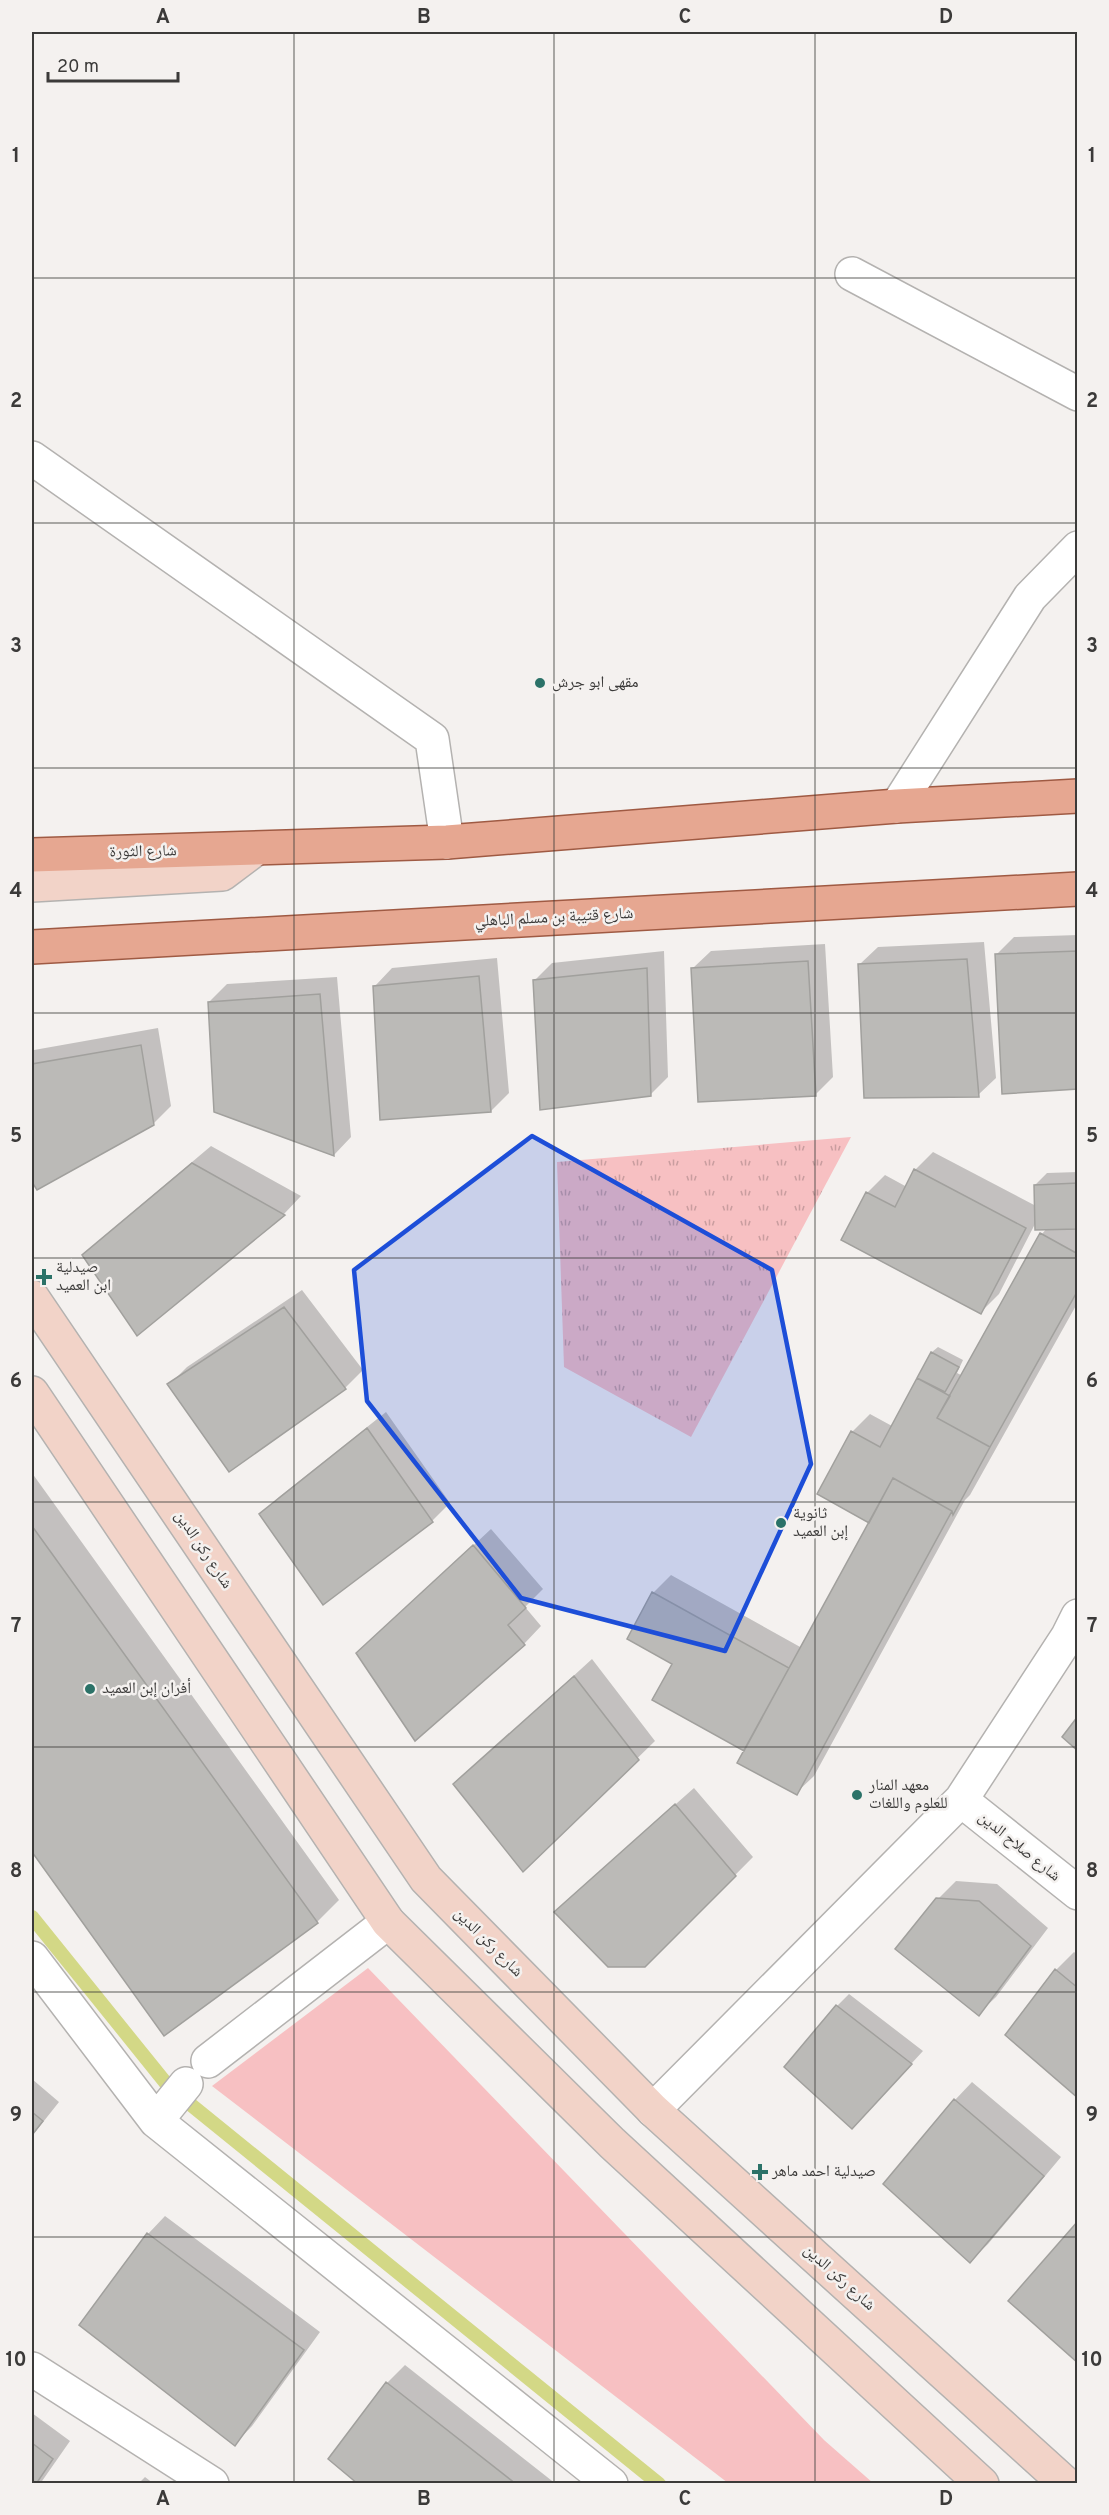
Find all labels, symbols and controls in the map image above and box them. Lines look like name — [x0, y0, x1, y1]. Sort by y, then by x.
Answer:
text: A — [156, 5, 170, 31]
text: B — [417, 5, 431, 31]
text: C — [679, 5, 691, 31]
text: D — [939, 5, 953, 31]
scale bar — [48, 45, 178, 83]
text: 20 m — [57, 56, 99, 79]
text: 1 — [12, 144, 20, 170]
text: 1 — [1088, 144, 1096, 170]
text: 2 — [10, 389, 22, 415]
text: 2 — [1086, 389, 1098, 415]
text: 3 — [10, 634, 22, 660]
text: 3 — [1086, 634, 1098, 660]
place label: مقهى ابو جرش — [552, 673, 639, 693]
marker: مقهى ابو جرش — [533, 676, 547, 690]
street label: شارع الثورة — [109, 841, 177, 863]
text: 4 — [10, 879, 22, 905]
text: 4 — [1086, 879, 1098, 905]
street label: شارع قتيبة بن مسلم الباهلي — [474, 904, 634, 933]
text: 5 — [10, 1124, 22, 1150]
text: 5 — [1086, 1124, 1098, 1150]
place label: صيدلية ابن العميد — [56, 1258, 111, 1296]
marker: صيدلية ابن العميد — [37, 1270, 51, 1284]
text: 6 — [10, 1369, 22, 1395]
text: 6 — [1086, 1369, 1098, 1395]
place label: ثانوية إبن العميد — [793, 1504, 848, 1542]
street label: شارع ركن الدين — [170, 1507, 236, 1593]
marker: ثانوية إبن العميد — [774, 1516, 788, 1530]
text: 7 — [11, 1614, 21, 1640]
text: 7 — [1087, 1614, 1097, 1640]
place label: أفران إبن العميد — [102, 1678, 191, 1699]
marker: أفران إبن العميد — [83, 1682, 97, 1696]
place label: معهد المنار للعلوم واللغات — [868, 1776, 948, 1814]
marker: معهد المنار للعلوم واللغات — [850, 1788, 864, 1802]
street label: شارع صلاح الدين — [974, 1808, 1064, 1886]
text: 8 — [10, 1859, 22, 1885]
text: 8 — [1086, 1859, 1098, 1885]
street label: شارع ركن الدين — [449, 1904, 527, 1982]
text: 9 — [10, 2103, 22, 2129]
text: 9 — [1086, 2103, 1098, 2129]
place label: صيدلية احمد ماهر — [771, 2162, 876, 2182]
marker: صيدلية احمد ماهر — [753, 2165, 767, 2179]
street label: شارع ركن الدين — [799, 2241, 879, 2315]
text: 10 — [5, 2348, 27, 2374]
text: 10 — [1081, 2348, 1103, 2374]
text: A — [156, 2487, 170, 2513]
text: B — [417, 2487, 431, 2513]
text: C — [679, 2487, 691, 2513]
text: D — [939, 2487, 953, 2513]

